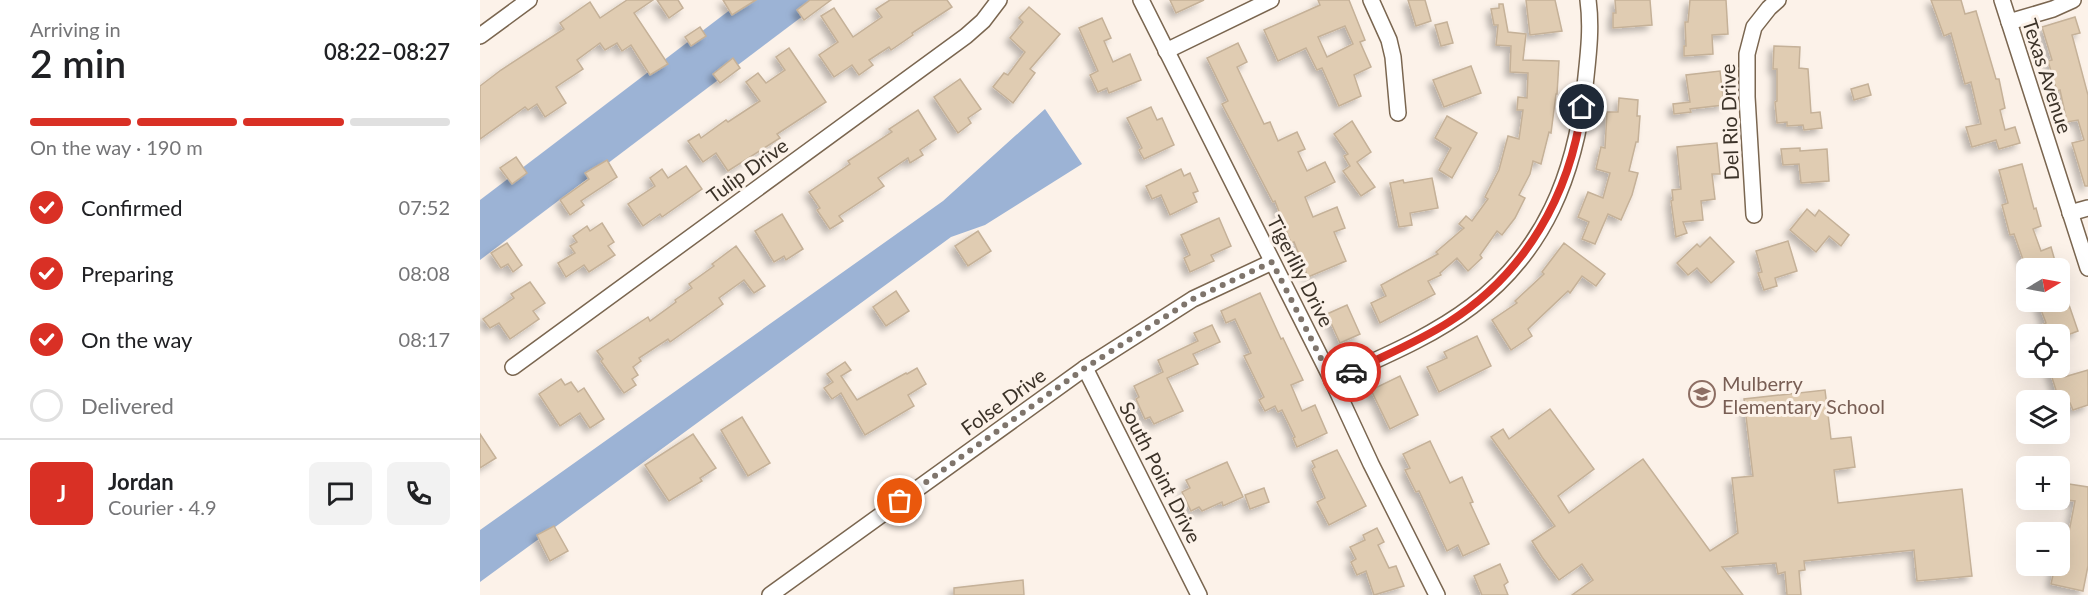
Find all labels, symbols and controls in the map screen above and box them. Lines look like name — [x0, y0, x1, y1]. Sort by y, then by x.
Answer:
street label: Texas Avenue — [2018, 16, 2078, 136]
text: Arriving in — [30, 17, 121, 41]
text: 08:22–08:27 — [324, 38, 450, 65]
text: 2 min — [30, 40, 126, 86]
street label: Del Rio Drive — [1715, 63, 1743, 181]
pin — [1556, 81, 1607, 132]
icon: home — [1565, 90, 1598, 123]
street label: Tulip Drive — [702, 133, 792, 207]
text: On the way · 190 m — [30, 135, 203, 159]
icon: check — [30, 191, 63, 224]
text: Confirmed — [81, 194, 183, 221]
text: 07:52 — [399, 195, 450, 219]
street label: Tigerlily Drive — [1263, 211, 1339, 331]
icon: check — [30, 257, 63, 290]
north arrow — [2016, 258, 2070, 312]
map controls — [2016, 258, 2070, 576]
text: Preparing — [81, 260, 173, 287]
text: 08:08 — [399, 261, 450, 285]
icon: check — [30, 323, 63, 356]
button: locate — [2016, 324, 2070, 378]
text: On the way — [81, 326, 192, 353]
text: 08:17 — [399, 327, 450, 351]
courier — [1321, 342, 1381, 402]
icon: car — [1335, 356, 1368, 389]
street label: Folse Drive — [956, 362, 1050, 440]
place label: Mulberry Elementary School — [1722, 371, 1885, 418]
school or university icon: Mulberry Elementary School — [1687, 379, 1717, 409]
button: layers — [2016, 390, 2070, 444]
text: Delivered — [81, 392, 174, 419]
street label: South Point Drive — [1115, 397, 1207, 547]
button: + — [2016, 456, 2070, 510]
button: chat — [309, 462, 372, 525]
button: phone — [387, 462, 450, 525]
text: Jordan — [108, 468, 174, 495]
pin — [874, 475, 925, 526]
text: J — [57, 480, 66, 507]
icon: bag — [883, 484, 916, 517]
text: Courier · 4.9 — [108, 495, 217, 519]
button: − — [2016, 522, 2070, 576]

